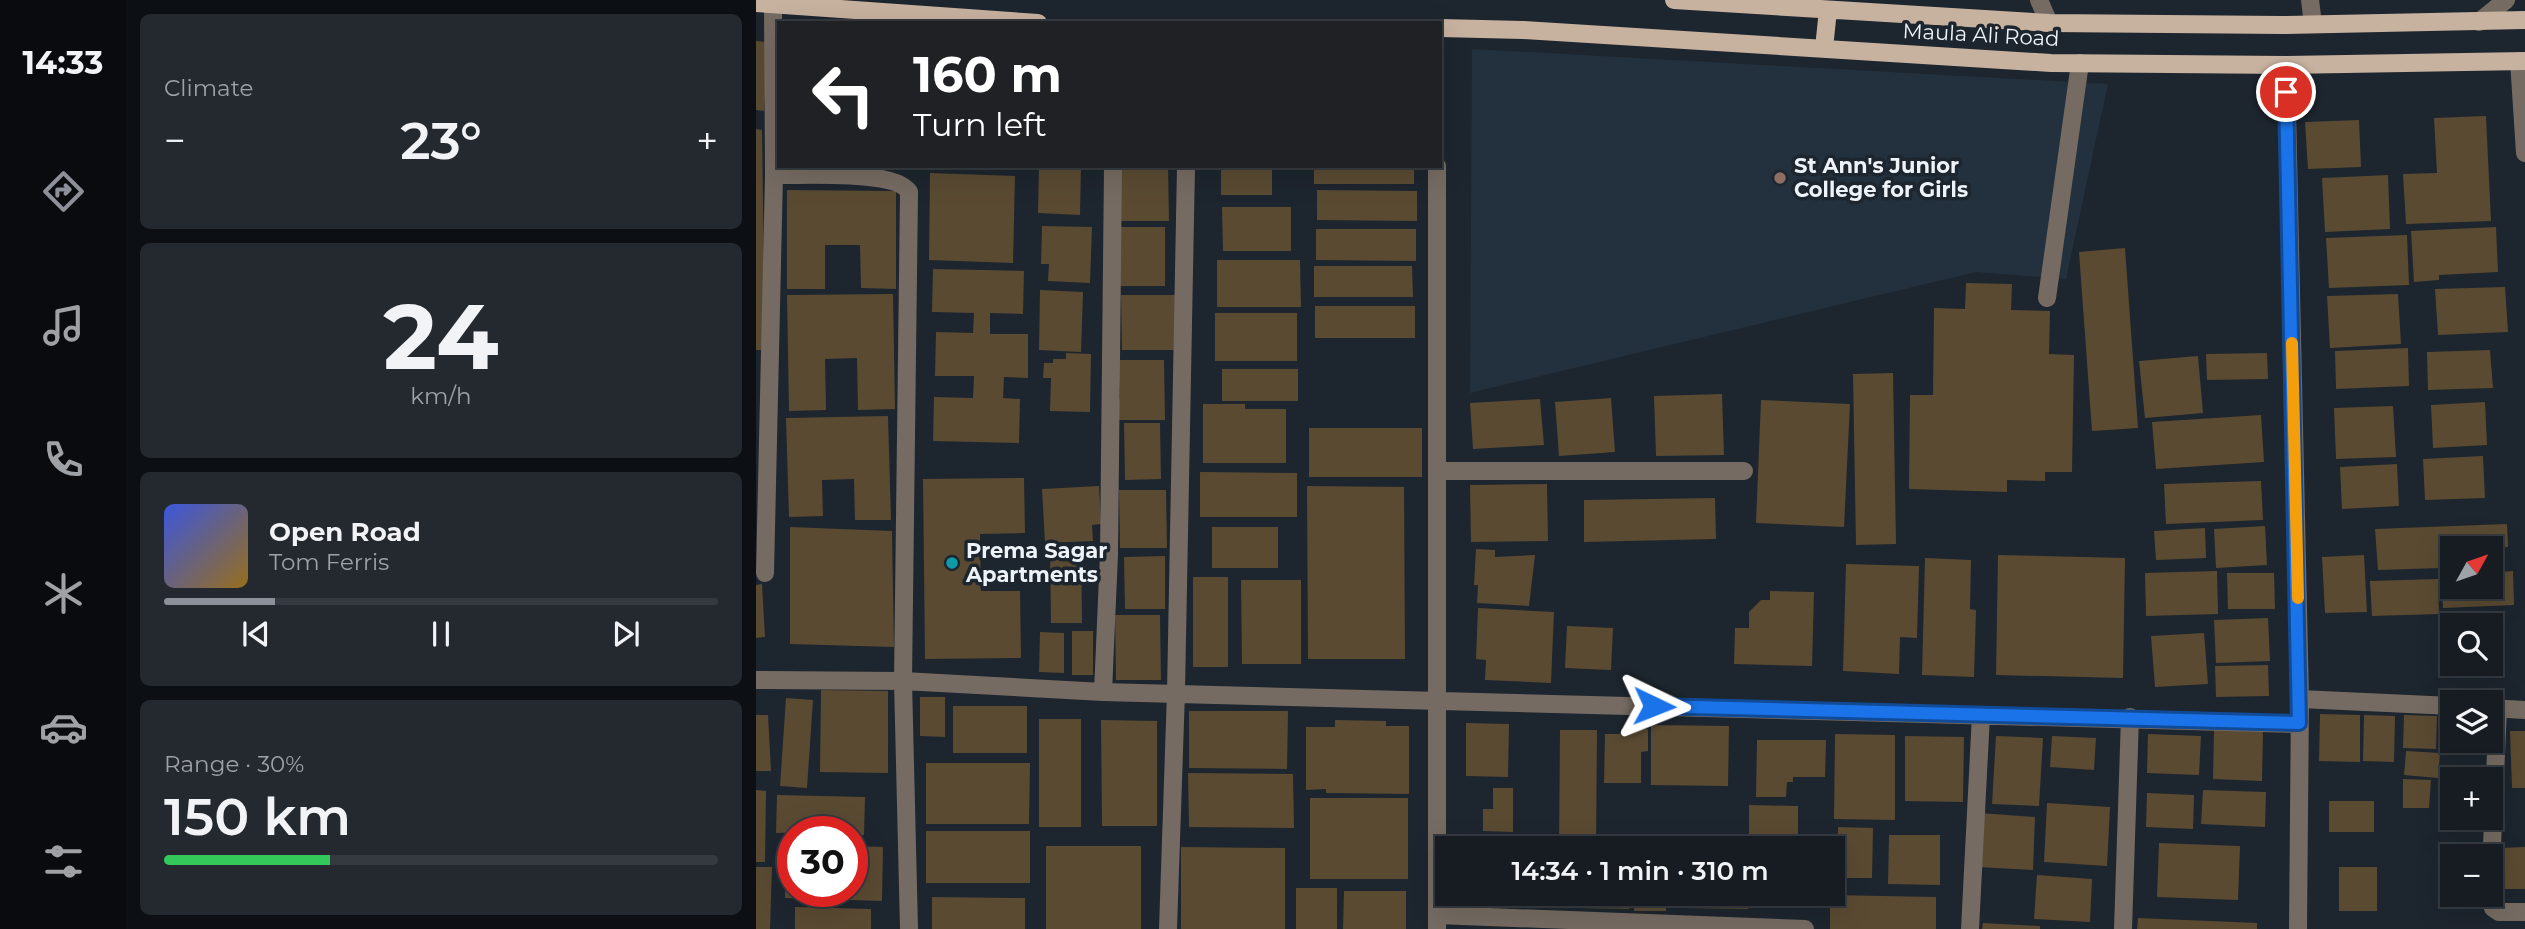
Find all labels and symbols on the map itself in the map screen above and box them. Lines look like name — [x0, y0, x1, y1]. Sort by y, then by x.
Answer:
street label: Maula Ali Road — [1902, 18, 2060, 51]
pin — [2256, 62, 2316, 122]
place label: St Ann's Junior College for Girls — [1794, 153, 1968, 202]
marker: St Ann's Junior College for Girls — [1772, 170, 1788, 186]
north arrow — [2440, 536, 2502, 598]
place label: Prema Sagar Apartments — [965, 538, 1107, 587]
marker: Prema Sagar Apartments — [944, 555, 960, 571]
position arrow — [1617, 669, 1691, 743]
speed limit sign: 30 — [777, 816, 868, 907]

